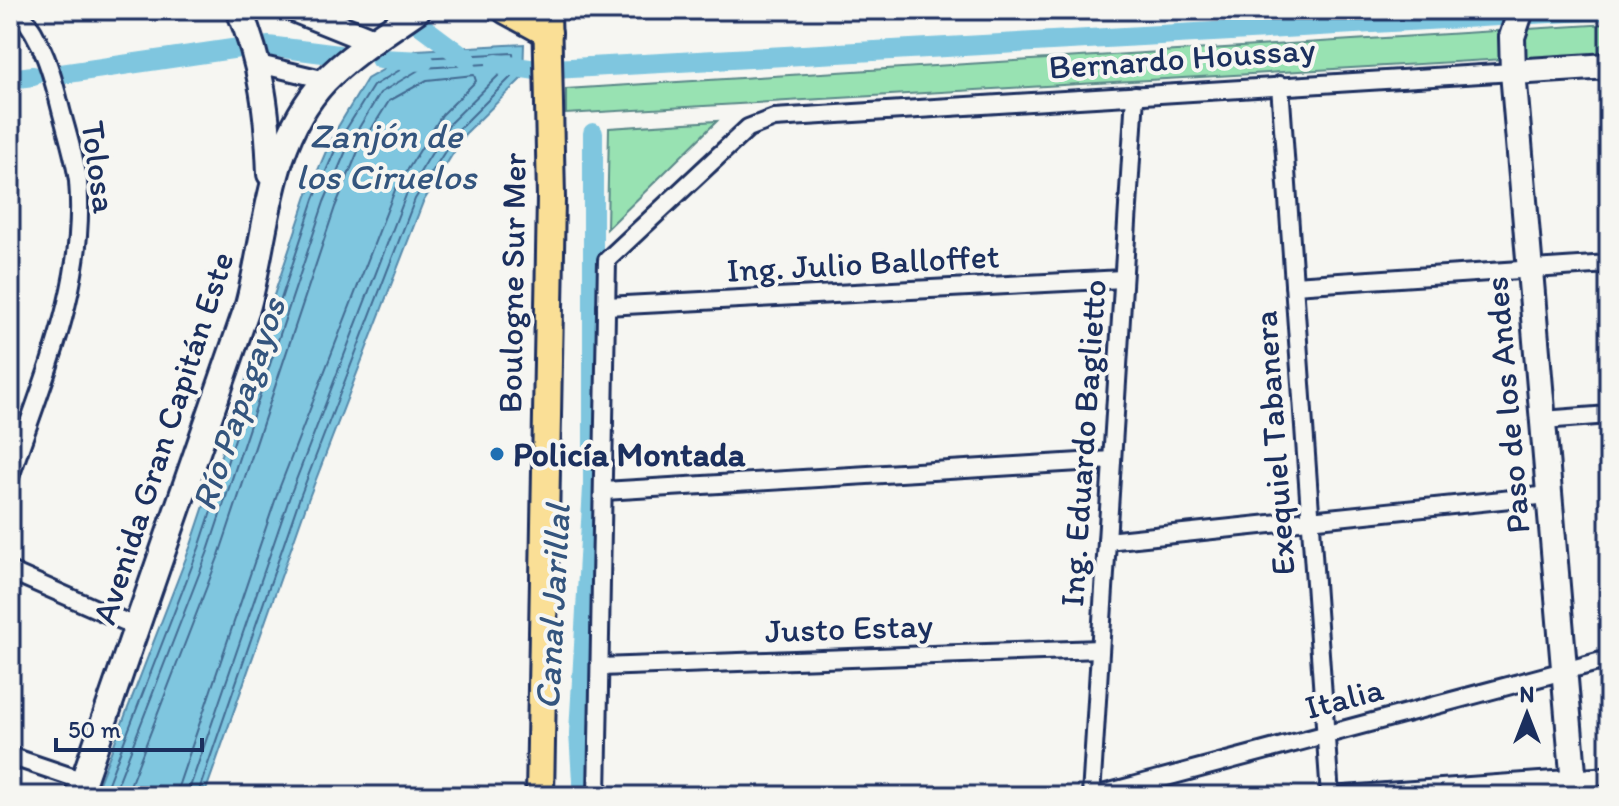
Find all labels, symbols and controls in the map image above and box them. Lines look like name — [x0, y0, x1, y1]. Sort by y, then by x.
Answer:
street label: Bernardo Houssay — [1047, 28, 1317, 88]
water label: Zanjón de los Ciruelos — [295, 114, 479, 198]
street label: Tolosa — [72, 118, 126, 216]
street label: Boulogne Sur Mer — [489, 152, 535, 414]
street label: Ing. Julio Balloffet — [725, 235, 1001, 291]
street label: Avenida Gran Capitán Este — [83, 247, 243, 629]
street label: Paso de los Andes — [1475, 275, 1539, 535]
street label: Ing. Eduardo Baglietto — [1051, 278, 1115, 608]
water label: Río Papagayos — [182, 290, 295, 516]
street label: Exequiel Tabanera — [1244, 309, 1304, 577]
place label: Policía Montada — [513, 434, 746, 475]
marker: Policía Montada — [488, 445, 506, 463]
water label: Canal Jarillal — [525, 501, 579, 711]
street label: Justo Estay — [764, 605, 934, 651]
street label: Italia — [1300, 668, 1388, 728]
north arrow — [1487, 674, 1567, 754]
text: N — [1520, 681, 1534, 708]
scale bar — [56, 702, 202, 752]
text: 50 m — [68, 715, 121, 744]

